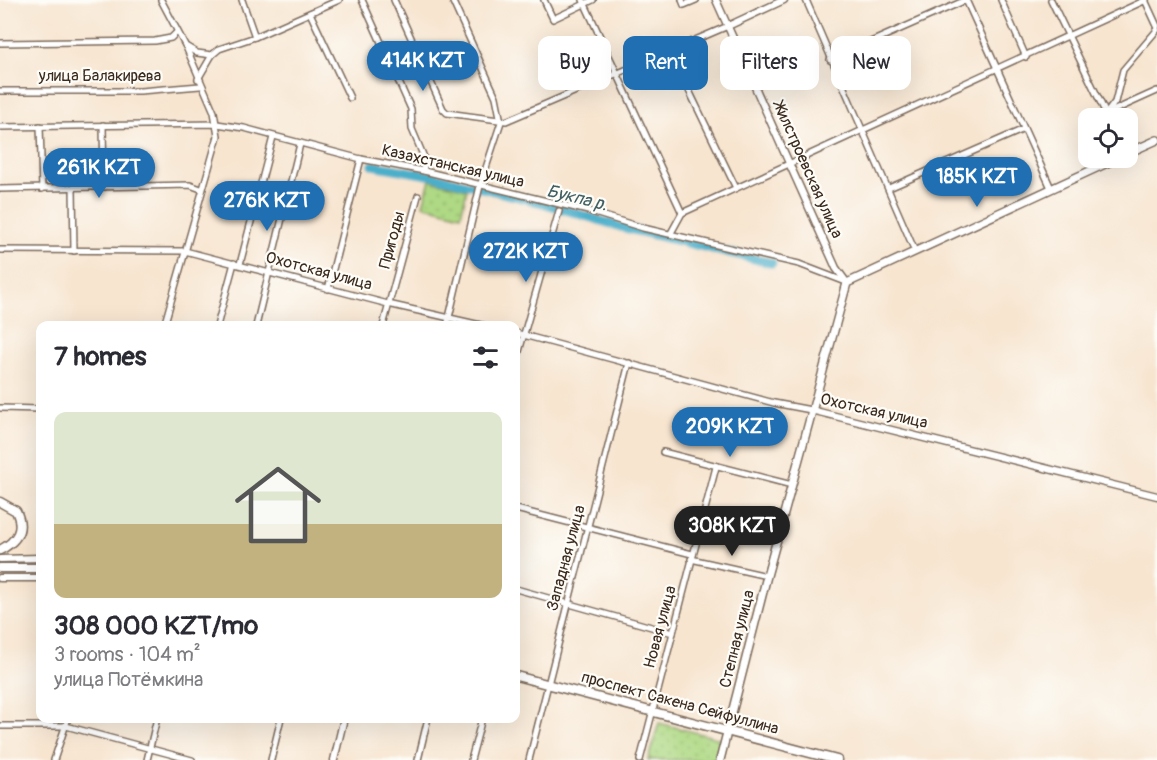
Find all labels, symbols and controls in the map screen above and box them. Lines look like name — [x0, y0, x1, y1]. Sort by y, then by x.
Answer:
chip: Buy — [538, 36, 611, 90]
chip: Rent — [623, 36, 708, 90]
chip: Filters — [720, 36, 819, 90]
chip: New — [831, 36, 911, 90]
pin: 414K KZT — [361, 41, 485, 92]
text: 414K KZT — [381, 48, 465, 73]
street label: улица Балакирева — [38, 66, 161, 86]
street label: Жилстроевская улица — [768, 96, 847, 241]
map controls — [1078, 108, 1138, 168]
button: locate — [1078, 108, 1138, 168]
street label: Казахстанская улица — [380, 140, 526, 192]
pin: 261K KZT — [37, 148, 161, 199]
text: 261K KZT — [57, 155, 141, 180]
pin: 185K KZT — [915, 157, 1039, 208]
text: 185K KZT — [936, 164, 1018, 189]
water label: Букпа р. — [544, 179, 610, 217]
pin: 276K KZT — [205, 181, 329, 232]
text: 276K KZT — [224, 188, 310, 213]
street label: Пригоды — [375, 209, 409, 271]
pin: 272K KZT — [464, 232, 588, 283]
text: 272K KZT — [483, 239, 569, 264]
street label: Охотская улица — [264, 247, 374, 295]
text: 7 homes — [54, 341, 146, 373]
icon: filters — [469, 341, 502, 374]
street label: Охотская улица — [818, 389, 930, 433]
pin: 209K KZT — [668, 407, 792, 458]
text: 209K KZT — [686, 414, 774, 439]
icon: home — [224, 451, 332, 559]
street label: Западная улица — [542, 503, 590, 613]
pin: 308K KZT — [670, 506, 794, 557]
text: 308K KZT — [688, 513, 776, 538]
street label: Новая улица — [639, 583, 681, 671]
street label: Степная улица — [715, 588, 759, 690]
text: 308 000 KZT/mo — [54, 610, 258, 642]
text: 3 rooms · 104 m² — [54, 642, 201, 667]
text: улица Потёмкина — [54, 667, 203, 692]
street label: проспект Сакена Сейфуллина — [579, 667, 781, 739]

